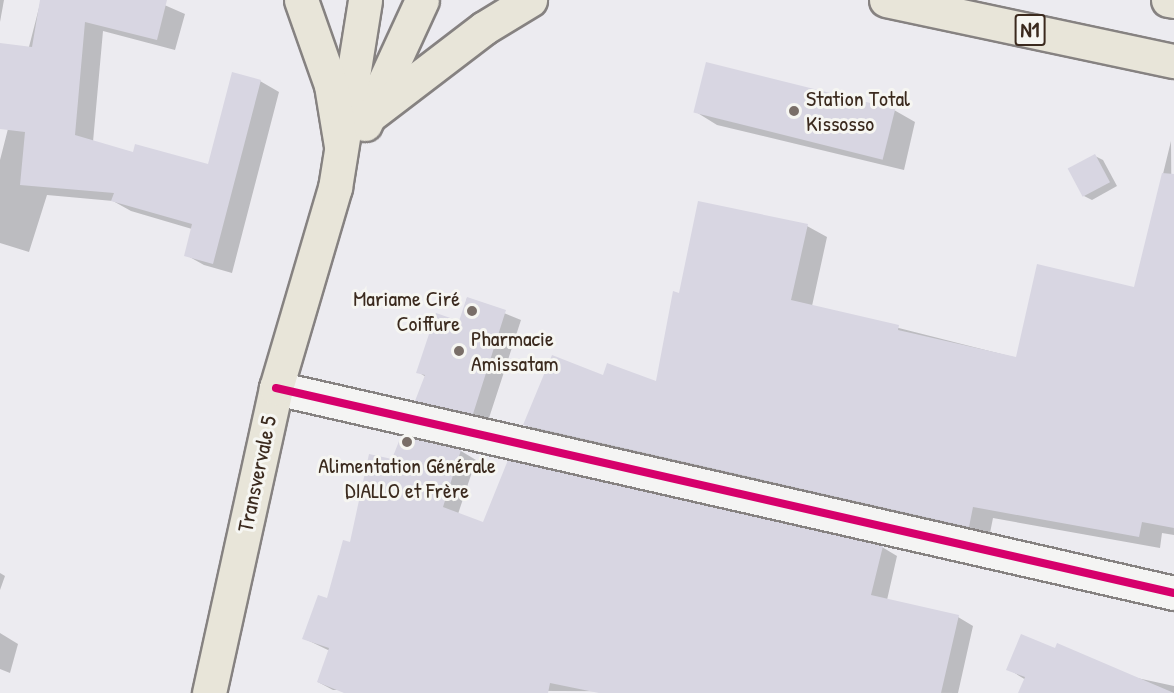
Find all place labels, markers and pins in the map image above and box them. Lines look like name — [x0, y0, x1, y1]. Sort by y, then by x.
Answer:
place label: Station Total Kissosso — [806, 85, 910, 136]
marker: Station Total Kissosso — [787, 104, 801, 118]
place label: Mariame Ciré Coiffure — [353, 285, 460, 336]
marker: Mariame Ciré Coiffure — [465, 304, 479, 318]
place label: Pharmacie Amissatam — [471, 325, 558, 376]
marker: Pharmacie Amissatam — [452, 344, 466, 358]
marker: Alimentation Générale DIALLO et Frère — [400, 435, 414, 449]
place label: Alimentation Générale DIALLO et Frère — [318, 452, 496, 504]

